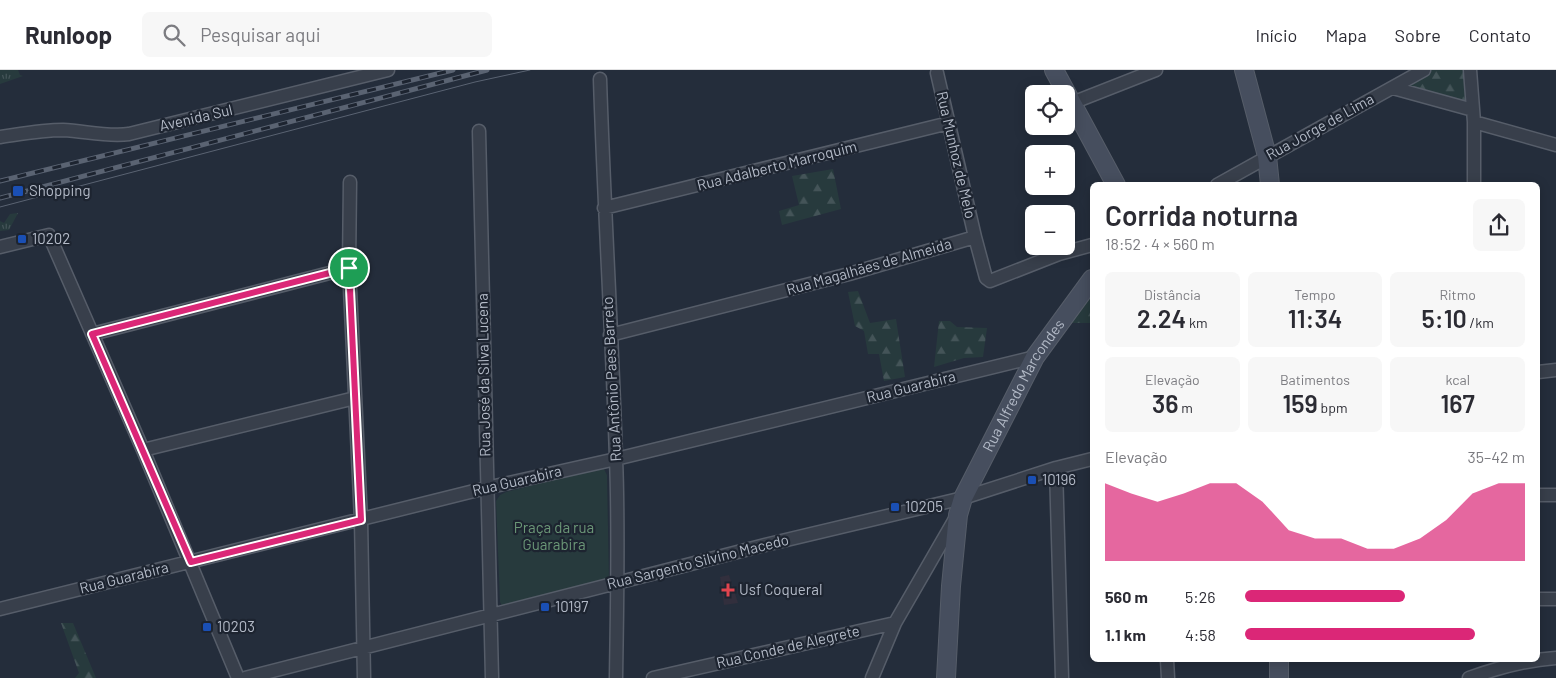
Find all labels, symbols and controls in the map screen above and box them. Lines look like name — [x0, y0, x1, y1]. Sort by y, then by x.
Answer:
search box — [142, 12, 492, 57]
text: Runloop — [25, 20, 112, 49]
icon: search — [160, 21, 188, 49]
text: Pesquisar aqui — [200, 23, 320, 46]
text: Início — [1255, 24, 1297, 46]
text: Mapa — [1325, 24, 1367, 46]
text: Sobre — [1395, 24, 1441, 46]
text: Contato — [1469, 24, 1531, 46]
map controls — [1025, 85, 1075, 255]
button: locate — [1025, 85, 1075, 135]
street label: Rua Munhoz de Melo — [934, 89, 980, 220]
street label: Rua Jorge de Lima — [1262, 89, 1377, 163]
street label: Avenida Sul — [157, 100, 234, 134]
street label: Rua Adalberto Marroquim — [695, 136, 859, 194]
button: + — [1025, 145, 1075, 195]
place label: Shopping — [29, 181, 90, 199]
marker: Shopping — [11, 184, 25, 198]
text: Corrida noturna — [1105, 198, 1298, 232]
button: share — [1473, 199, 1525, 251]
button: − — [1025, 205, 1075, 255]
place label: 10202 — [32, 229, 70, 247]
marker: 10202 — [16, 233, 28, 245]
street label: Rua Magalhães de Almeida — [784, 234, 953, 298]
text: 18:52 · 4 × 560 m — [1105, 234, 1215, 253]
pin — [328, 247, 370, 289]
icon: arrive — [335, 254, 363, 282]
text: Distância — [1144, 286, 1201, 303]
text: Tempo — [1294, 286, 1336, 303]
text: Ritmo — [1439, 286, 1476, 303]
street label: Rua José da Silva Lucena — [473, 293, 493, 457]
street label: Rua Antônio Paes Barreto — [598, 296, 624, 462]
text: 2.24 — [1137, 303, 1186, 333]
text: 11:34 — [1288, 303, 1342, 333]
text: 5:10 — [1422, 303, 1467, 333]
text: km — [1186, 314, 1208, 331]
text: /km — [1467, 314, 1494, 331]
street label: Rua Alfredo Marcondes — [978, 315, 1068, 454]
street label: Rua Guarabira — [864, 366, 957, 406]
text: Elevação — [1145, 371, 1200, 388]
text: Batimentos — [1280, 371, 1350, 388]
text: kcal — [1445, 371, 1470, 388]
text: 36 — [1152, 388, 1178, 418]
text: 159 — [1282, 388, 1318, 418]
text: 167 — [1441, 388, 1475, 418]
text: m — [1178, 399, 1193, 416]
text: bpm — [1318, 399, 1348, 416]
text: Elevação — [1105, 447, 1167, 466]
text: 35–42 m — [1468, 447, 1525, 466]
street label: Rua Guarabira — [470, 461, 563, 499]
place label: 10196 — [1042, 470, 1076, 488]
marker: 10196 — [1026, 474, 1038, 486]
place label: 10205 — [905, 497, 943, 515]
marker: 10205 — [889, 501, 901, 513]
park label: Praça da rua Guarabira — [514, 518, 594, 553]
street label: Rua Sargento Silvino Macedo — [605, 530, 791, 592]
street label: Rua Guarabira — [77, 557, 170, 597]
place label: Usf Coqueral — [739, 580, 822, 598]
marker: Usf Coqueral — [721, 583, 735, 597]
text: 560 m — [1105, 587, 1148, 606]
text: 5:26 — [1185, 587, 1215, 606]
place label: 10197 — [555, 597, 588, 615]
marker: 10197 — [539, 601, 551, 613]
place label: 10203 — [217, 617, 255, 635]
marker: 10203 — [201, 621, 213, 633]
street label: Rua Conde de Alegrete — [714, 621, 861, 671]
text: 1.1 km — [1105, 625, 1146, 644]
text: 4:58 — [1185, 625, 1216, 644]

